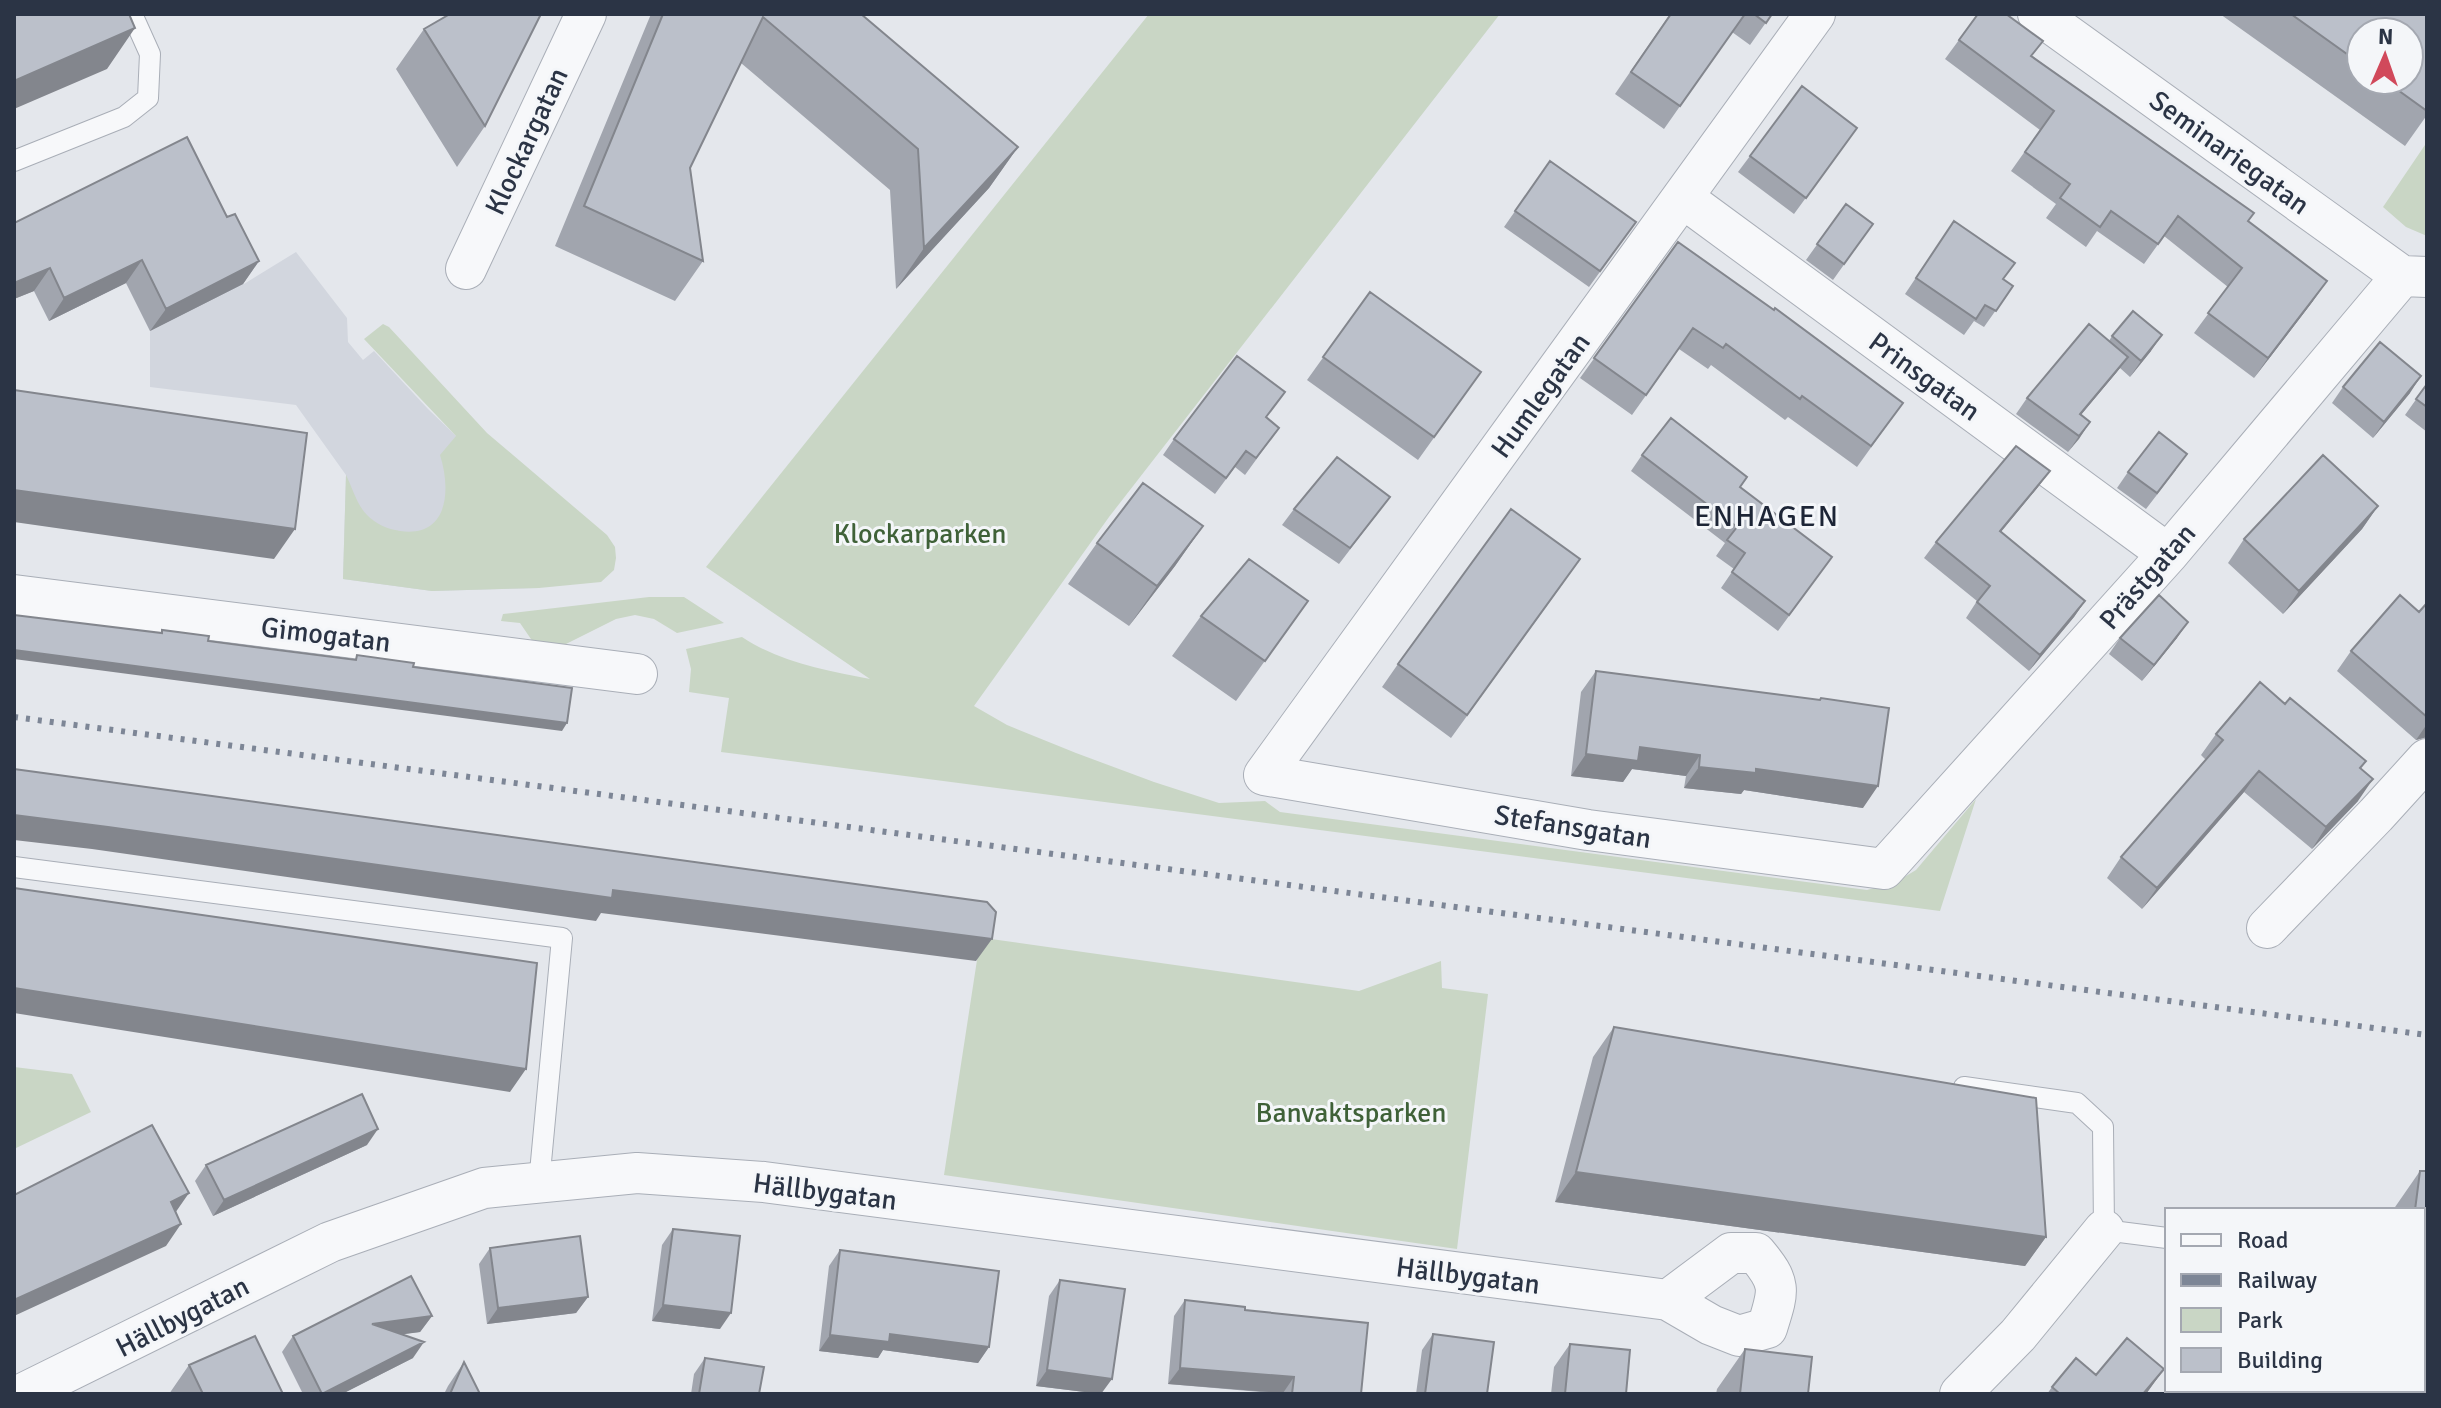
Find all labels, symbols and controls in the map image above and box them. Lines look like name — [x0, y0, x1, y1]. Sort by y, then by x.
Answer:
north arrow — [2345, 16, 2425, 96]
text: N — [2378, 23, 2394, 50]
street label: Klockargatan — [478, 62, 576, 220]
street label: Seminariegatan — [2143, 83, 2316, 222]
street label: Prinsgatan — [1862, 325, 1987, 429]
street label: Humlegatan — [1484, 326, 1598, 465]
district label: ENHAGEN — [1694, 498, 1840, 535]
park label: Klockarparken — [833, 517, 1007, 551]
street label: Prästgatan — [2092, 517, 2203, 637]
street label: Gimogatan — [259, 610, 393, 660]
street label: Stefansgatan — [1492, 798, 1654, 856]
park label: Banvaktsparken — [1255, 1096, 1447, 1130]
street label: Hällbygatan — [751, 1166, 899, 1218]
legend — [2165, 1208, 2425, 1392]
text: Road — [2237, 1225, 2288, 1255]
street label: Hällbygatan — [1394, 1250, 1542, 1302]
text: Railway — [2237, 1265, 2317, 1295]
street label: Hällbygatan — [110, 1269, 255, 1365]
text: Park — [2237, 1305, 2283, 1335]
text: Building — [2237, 1345, 2323, 1375]

